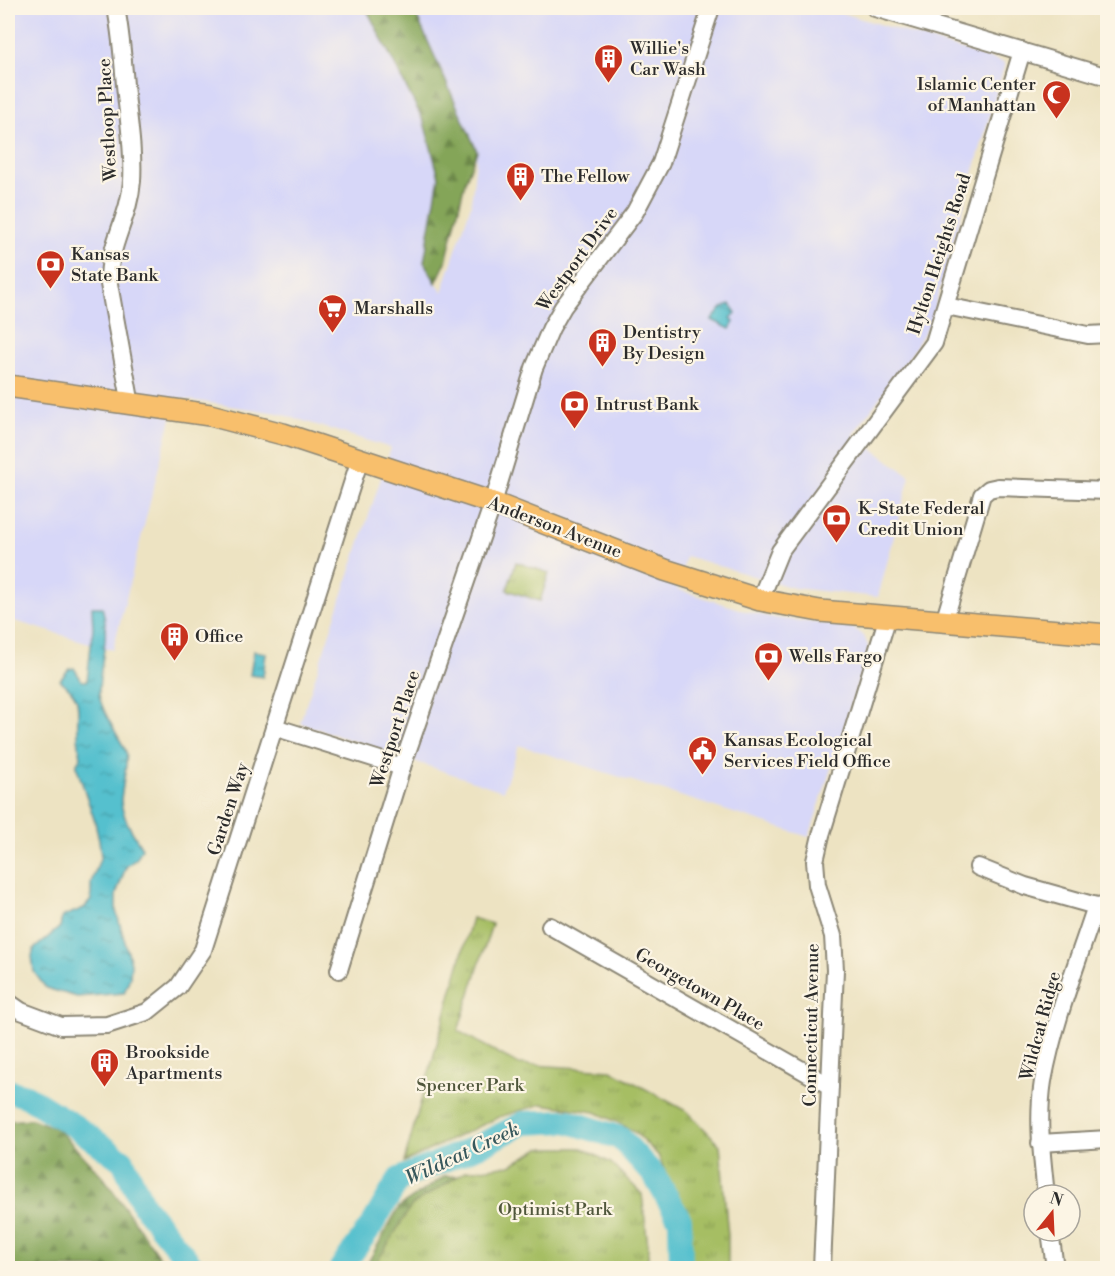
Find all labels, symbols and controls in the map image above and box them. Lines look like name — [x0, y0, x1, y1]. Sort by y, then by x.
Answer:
place label: Willie's Car Wash — [629, 37, 706, 81]
building icon: Willie's Car Wash — [593, 42, 625, 84]
street label: Westloop Place — [93, 58, 122, 183]
place label: Islamic Center of Manhattan — [917, 73, 1036, 117]
mosque icon: Islamic Center of Manhattan — [1041, 78, 1073, 120]
building icon: The Fellow — [504, 160, 536, 202]
place label: The Fellow — [541, 165, 630, 188]
street label: Hylton Heights Road — [903, 170, 977, 338]
street label: Westport Drive — [531, 203, 623, 317]
place label: Kansas State Bank — [71, 243, 160, 287]
bank icon: Kansas State Bank — [34, 248, 66, 290]
supermarket icon: Marshalls — [317, 292, 349, 334]
place label: Marshalls — [354, 297, 433, 320]
place label: Dentistry By Design — [622, 321, 705, 365]
building icon: Dentistry By Design — [586, 326, 618, 368]
bank icon: Intrust Bank — [559, 388, 591, 430]
place label: Intrust Bank — [596, 393, 700, 416]
street label: Anderson Avenue — [484, 491, 625, 564]
place label: K-State Federal Credit Union — [858, 497, 985, 541]
bank icon: K-State Federal Credit Union — [821, 502, 853, 544]
building icon: Office — [158, 620, 190, 662]
place label: Office — [195, 625, 243, 648]
bank icon: Wells Fargo — [752, 640, 784, 682]
place label: Wells Fargo — [788, 645, 882, 668]
street label: Westport Place — [365, 667, 425, 792]
place label: Kansas Ecological Services Field Office — [724, 729, 891, 773]
public building icon: Kansas Ecological Services Field Office — [687, 734, 719, 776]
street label: Garden Way — [203, 759, 254, 859]
street label: Georgetown Place — [631, 943, 769, 1036]
street label: Connecticut Avenue — [799, 943, 824, 1107]
street label: Wildcat Ridge — [1015, 969, 1066, 1084]
place label: Brookside Apartments — [125, 1041, 222, 1085]
building icon: Brookside Apartments — [89, 1046, 121, 1088]
park label: Spencer Park — [416, 1074, 525, 1097]
water label: Wildcat Creek — [402, 1117, 524, 1192]
north arrow — [1022, 1183, 1082, 1243]
text: N — [1047, 1188, 1066, 1211]
park label: Optimist Park — [498, 1198, 614, 1221]

